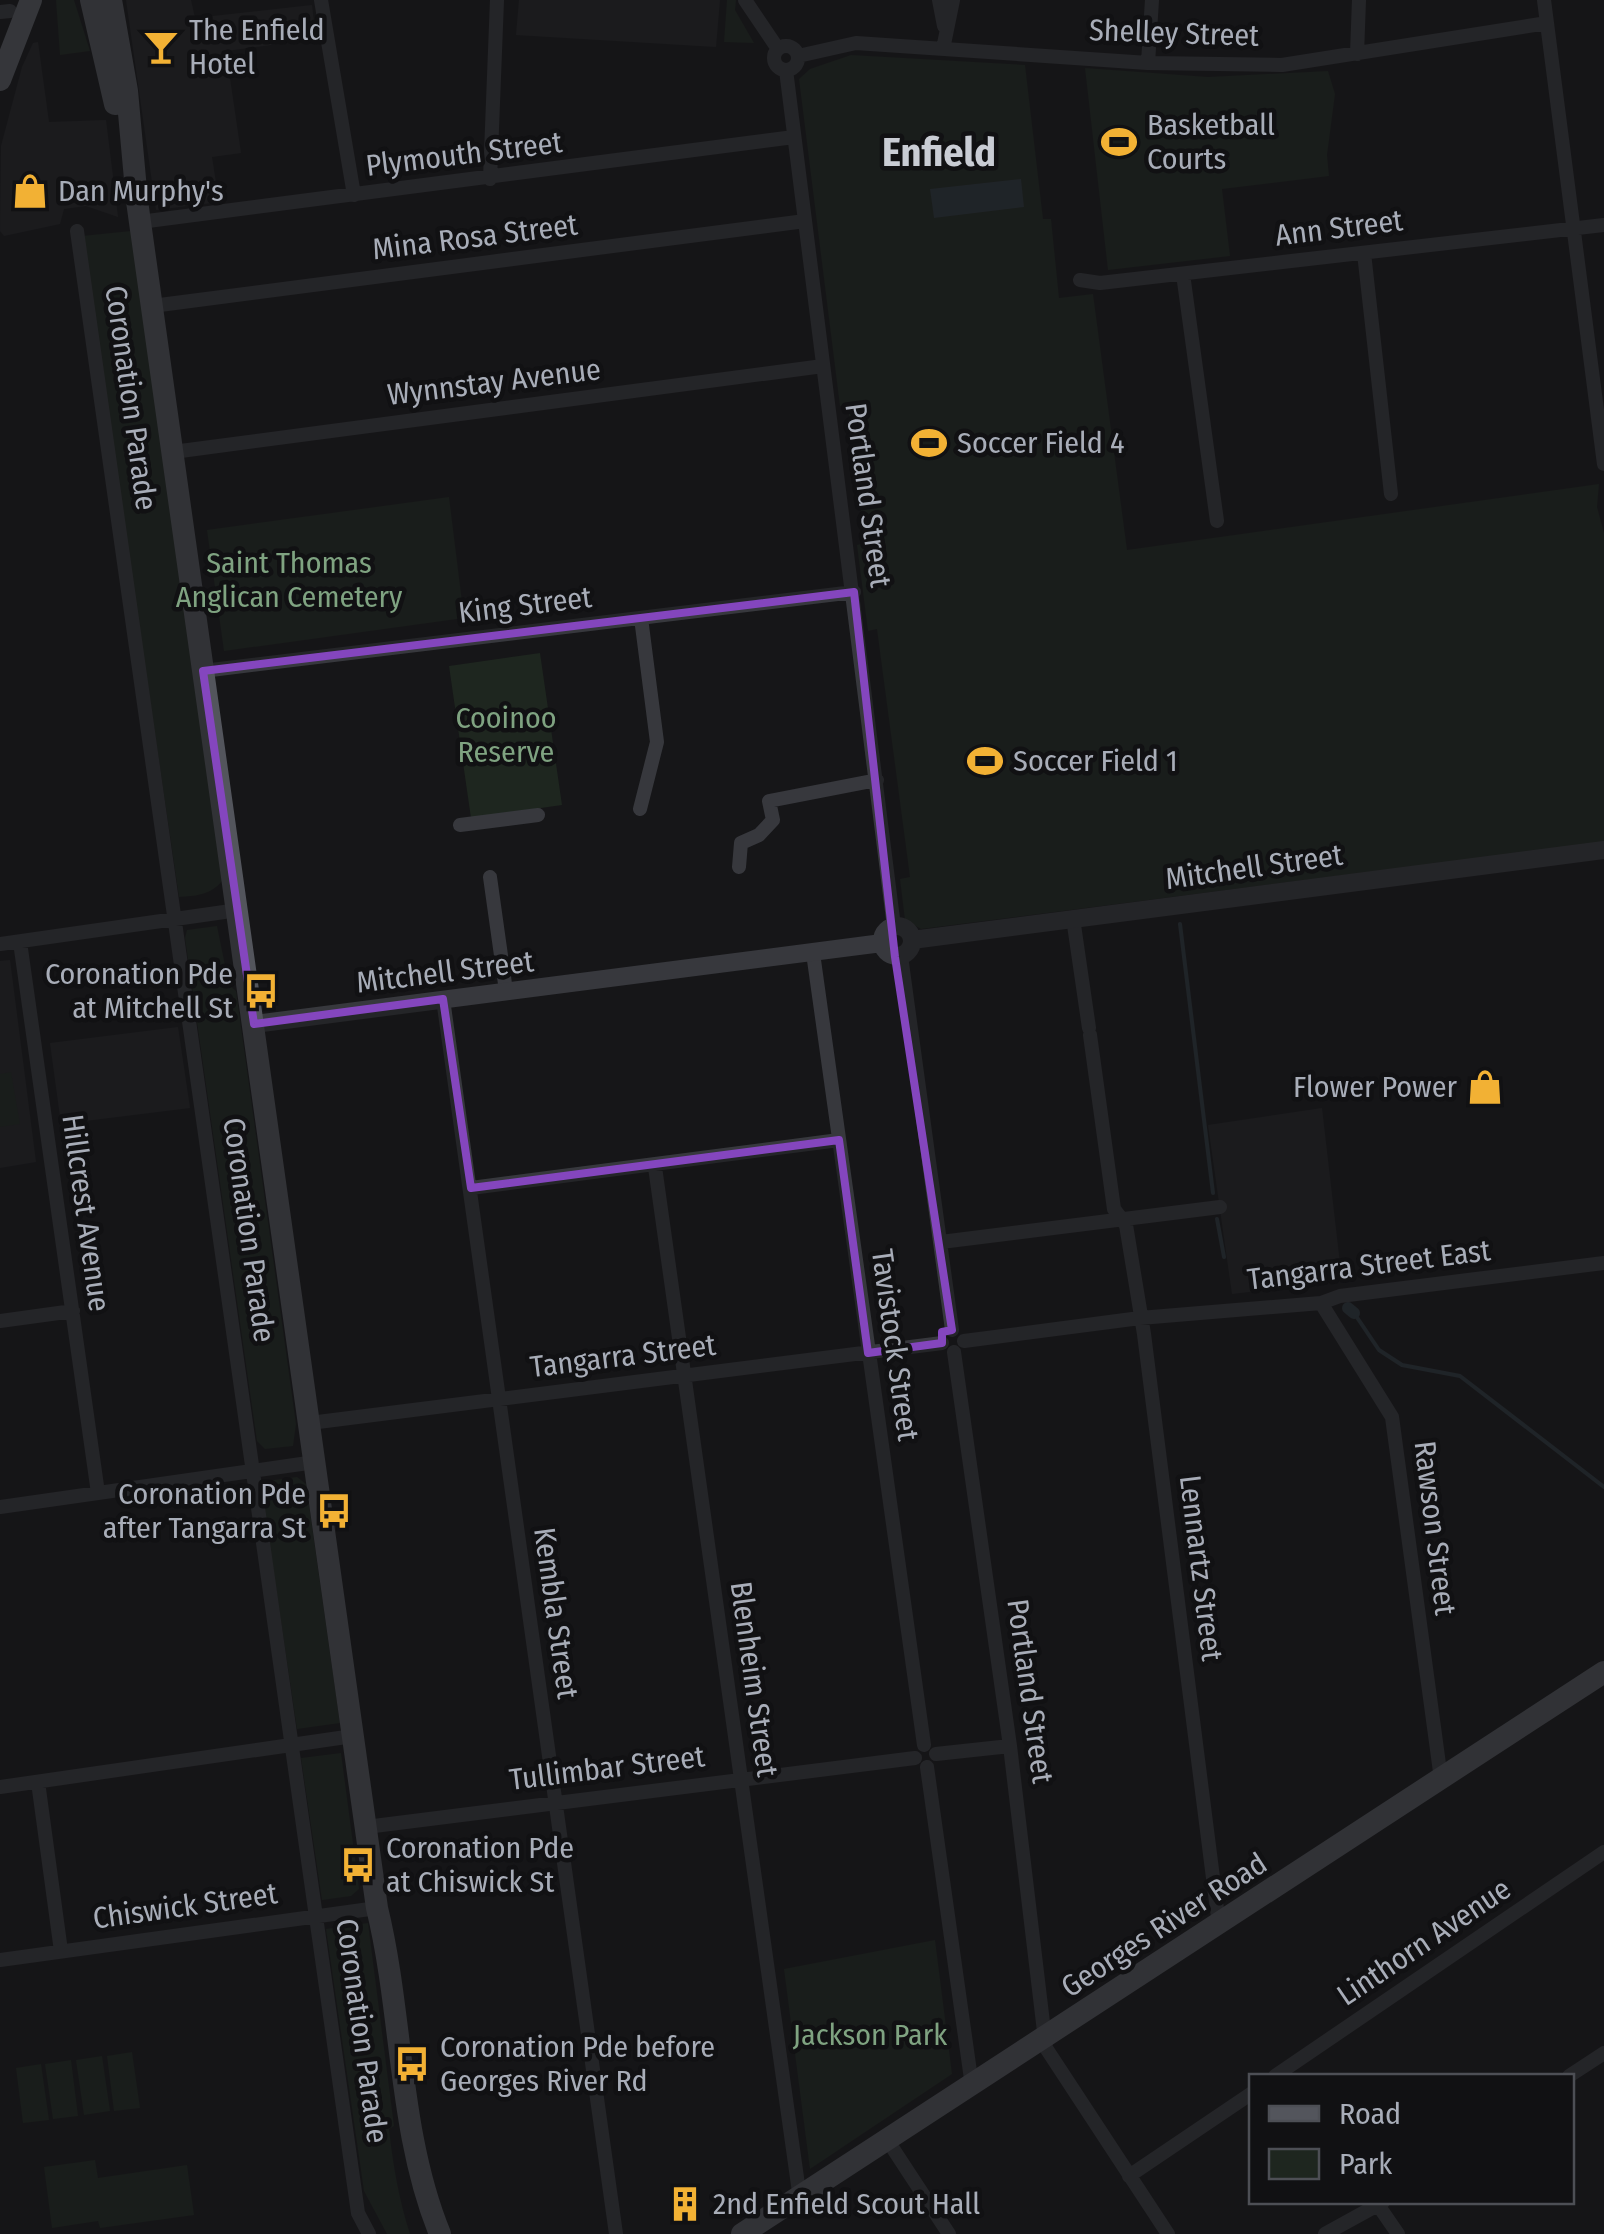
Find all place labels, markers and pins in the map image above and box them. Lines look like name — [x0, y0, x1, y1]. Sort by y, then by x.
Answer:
place label: The Enfield Hotel — [189, 12, 325, 82]
bar icon: The Enfield Hotel — [142, 28, 180, 66]
place label: Basketball Courts — [1147, 107, 1275, 177]
sports icon: Basketball Courts — [1100, 123, 1138, 161]
shop icon: Dan Murphy's — [11, 172, 49, 210]
place label: Dan Murphy's — [58, 173, 224, 209]
sports icon: Soccer Field 4 — [910, 424, 948, 462]
place label: Soccer Field 4 — [957, 425, 1125, 461]
sports icon: Soccer Field 1 — [966, 742, 1004, 780]
place label: Soccer Field 1 — [1013, 743, 1178, 779]
place label: Coronation Pde at Mitchell St — [45, 956, 233, 1026]
bus stop icon: Coronation Pde at Mitchell St — [242, 972, 280, 1010]
shop icon: Flower Power — [1466, 1068, 1504, 1106]
place label: Flower Power — [1293, 1069, 1458, 1105]
place label: Coronation Pde after Tangarra St — [103, 1476, 306, 1546]
bus stop icon: Coronation Pde after Tangarra St — [315, 1492, 353, 1530]
place label: Coronation Pde at Chiswick St — [386, 1830, 574, 1900]
bus stop icon: Coronation Pde at Chiswick St — [339, 1846, 377, 1884]
place label: Coronation Pde before Georges River Rd — [440, 2029, 715, 2099]
bus stop icon: Coronation Pde before Georges River Rd — [393, 2045, 431, 2083]
building icon: 2nd Enfield Scout Hall — [666, 2185, 704, 2223]
place label: 2nd Enfield Scout Hall — [713, 2186, 980, 2222]

